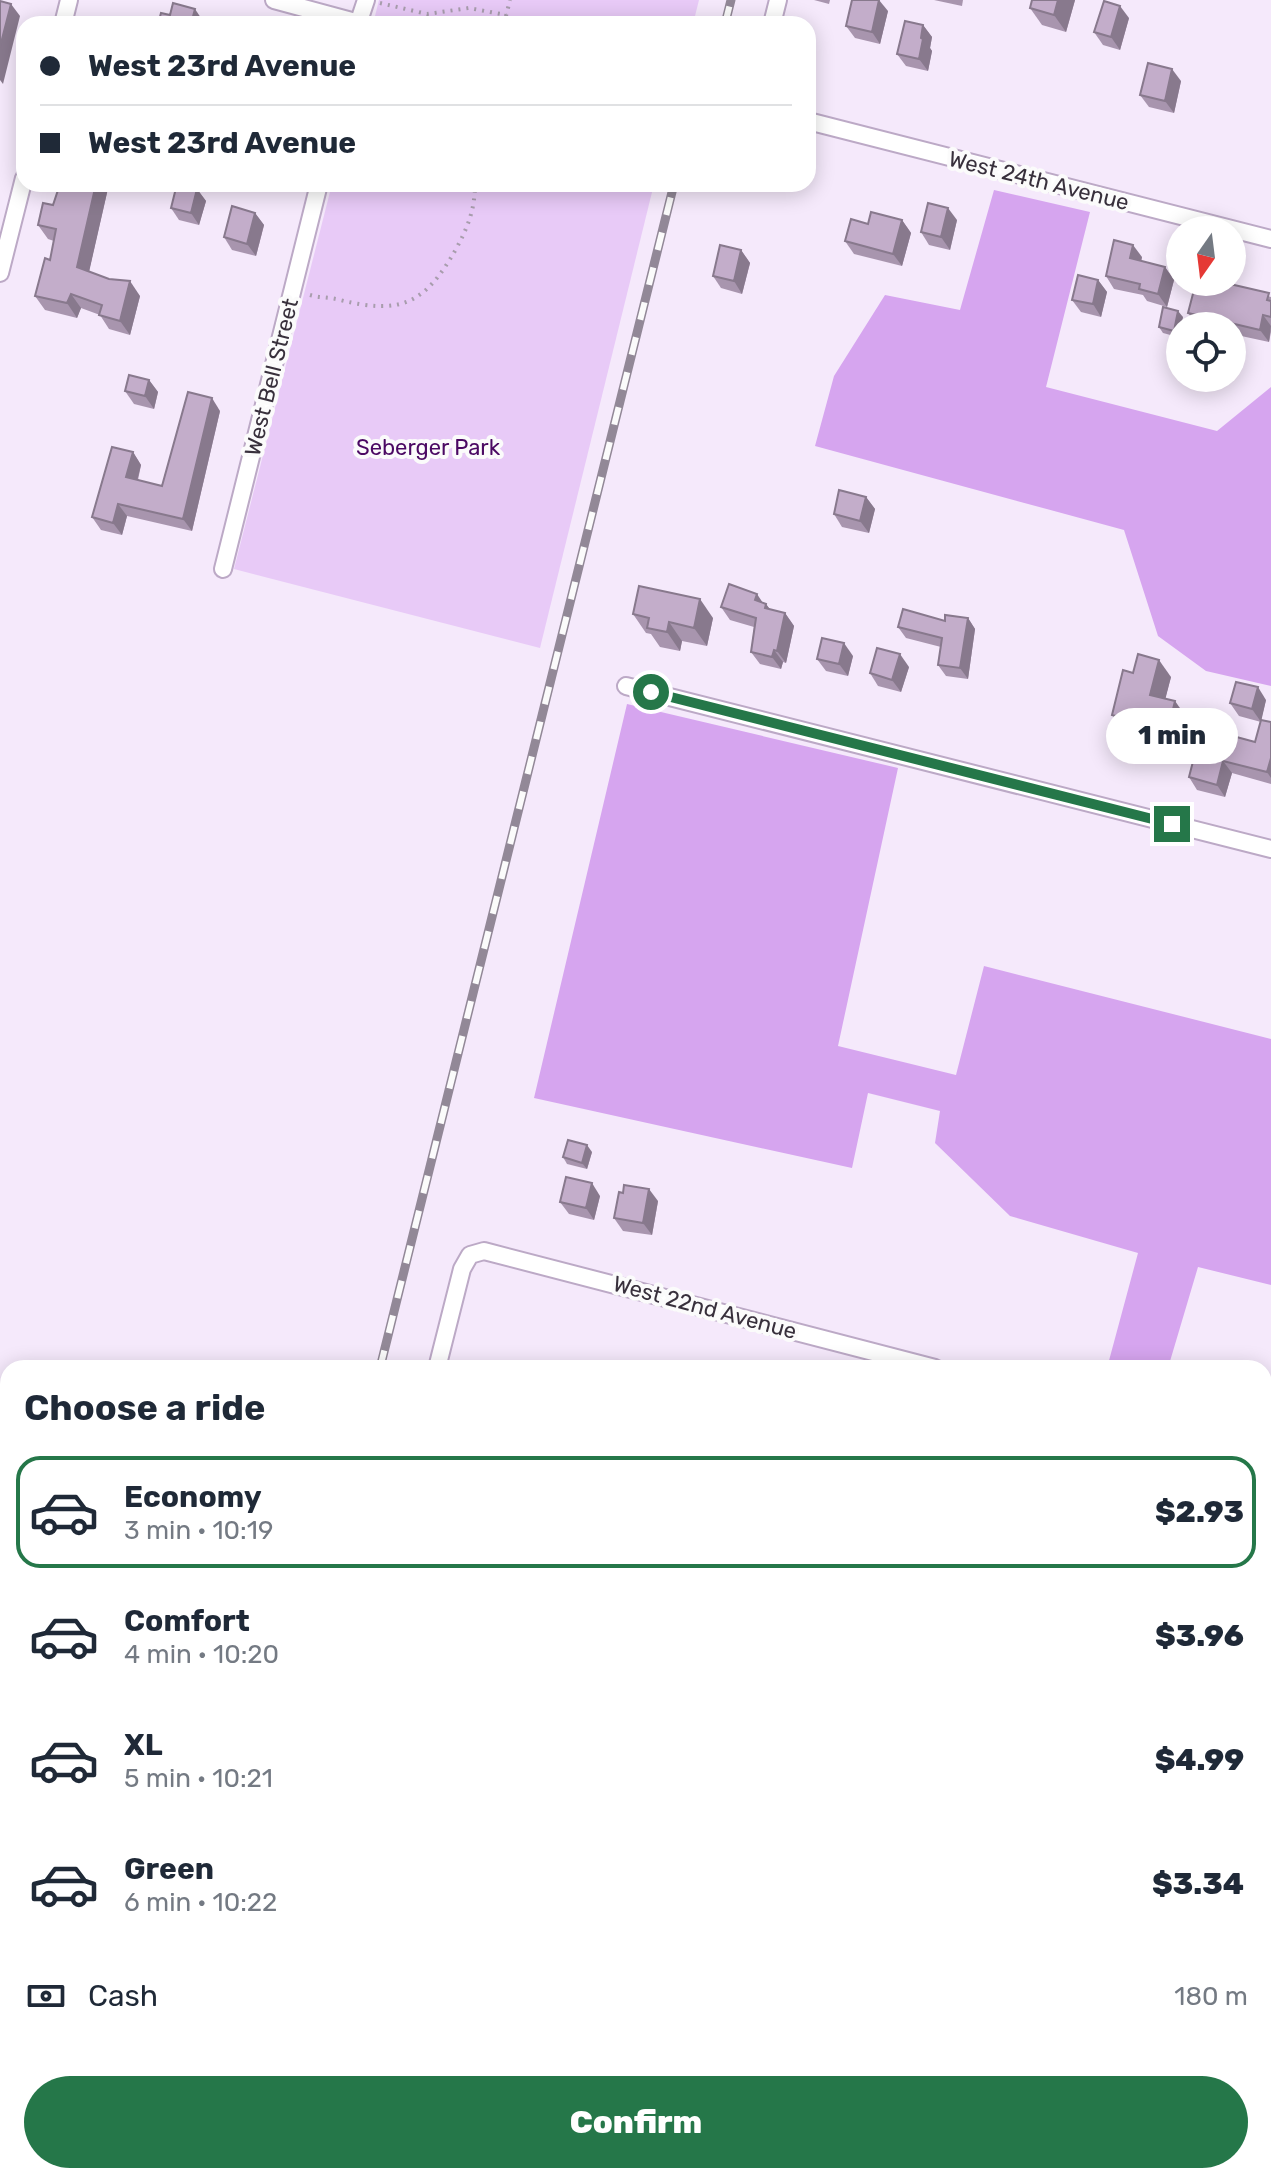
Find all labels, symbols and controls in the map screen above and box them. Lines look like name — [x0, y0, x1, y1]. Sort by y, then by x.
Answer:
text: West 23rd Avenue — [88, 48, 356, 84]
text: West 23rd Avenue — [88, 125, 356, 161]
street label: West 24th Avenue — [946, 145, 1132, 216]
north arrow — [1166, 216, 1246, 296]
map controls — [1166, 216, 1246, 392]
street label: West Bell Street — [239, 295, 304, 459]
button: locate — [1166, 312, 1246, 392]
park label: Seberger Park — [356, 434, 501, 461]
route start — [633, 674, 669, 710]
callout: 1 min — [1106, 708, 1238, 764]
text: 1 min — [1138, 720, 1206, 751]
route end — [1154, 806, 1190, 842]
street label: West 22nd Avenue — [610, 1270, 800, 1345]
text: Choose a ride — [24, 1386, 265, 1429]
icon: car — [28, 1476, 100, 1548]
text: Economy — [124, 1479, 262, 1515]
text: $2.93 — [1155, 1494, 1244, 1530]
text: 3 min · 10:19 — [124, 1515, 273, 1546]
icon: car — [28, 1600, 100, 1672]
text: Comfort — [124, 1603, 250, 1639]
text: $3.96 — [1155, 1618, 1244, 1654]
text: 4 min · 10:20 — [124, 1639, 279, 1670]
icon: car — [28, 1724, 100, 1796]
text: XL — [124, 1727, 163, 1763]
text: $4.99 — [1155, 1742, 1244, 1778]
text: 5 min · 10:21 — [124, 1763, 273, 1794]
icon: car — [28, 1848, 100, 1920]
text: Green — [124, 1851, 214, 1887]
text: $3.34 — [1152, 1866, 1244, 1902]
text: 6 min · 10:22 — [124, 1887, 277, 1918]
icon: cash — [24, 1974, 68, 2018]
text: Cash — [88, 1978, 158, 2014]
text: 180 m — [1174, 1981, 1248, 2012]
button: Confirm — [24, 2076, 1248, 2168]

